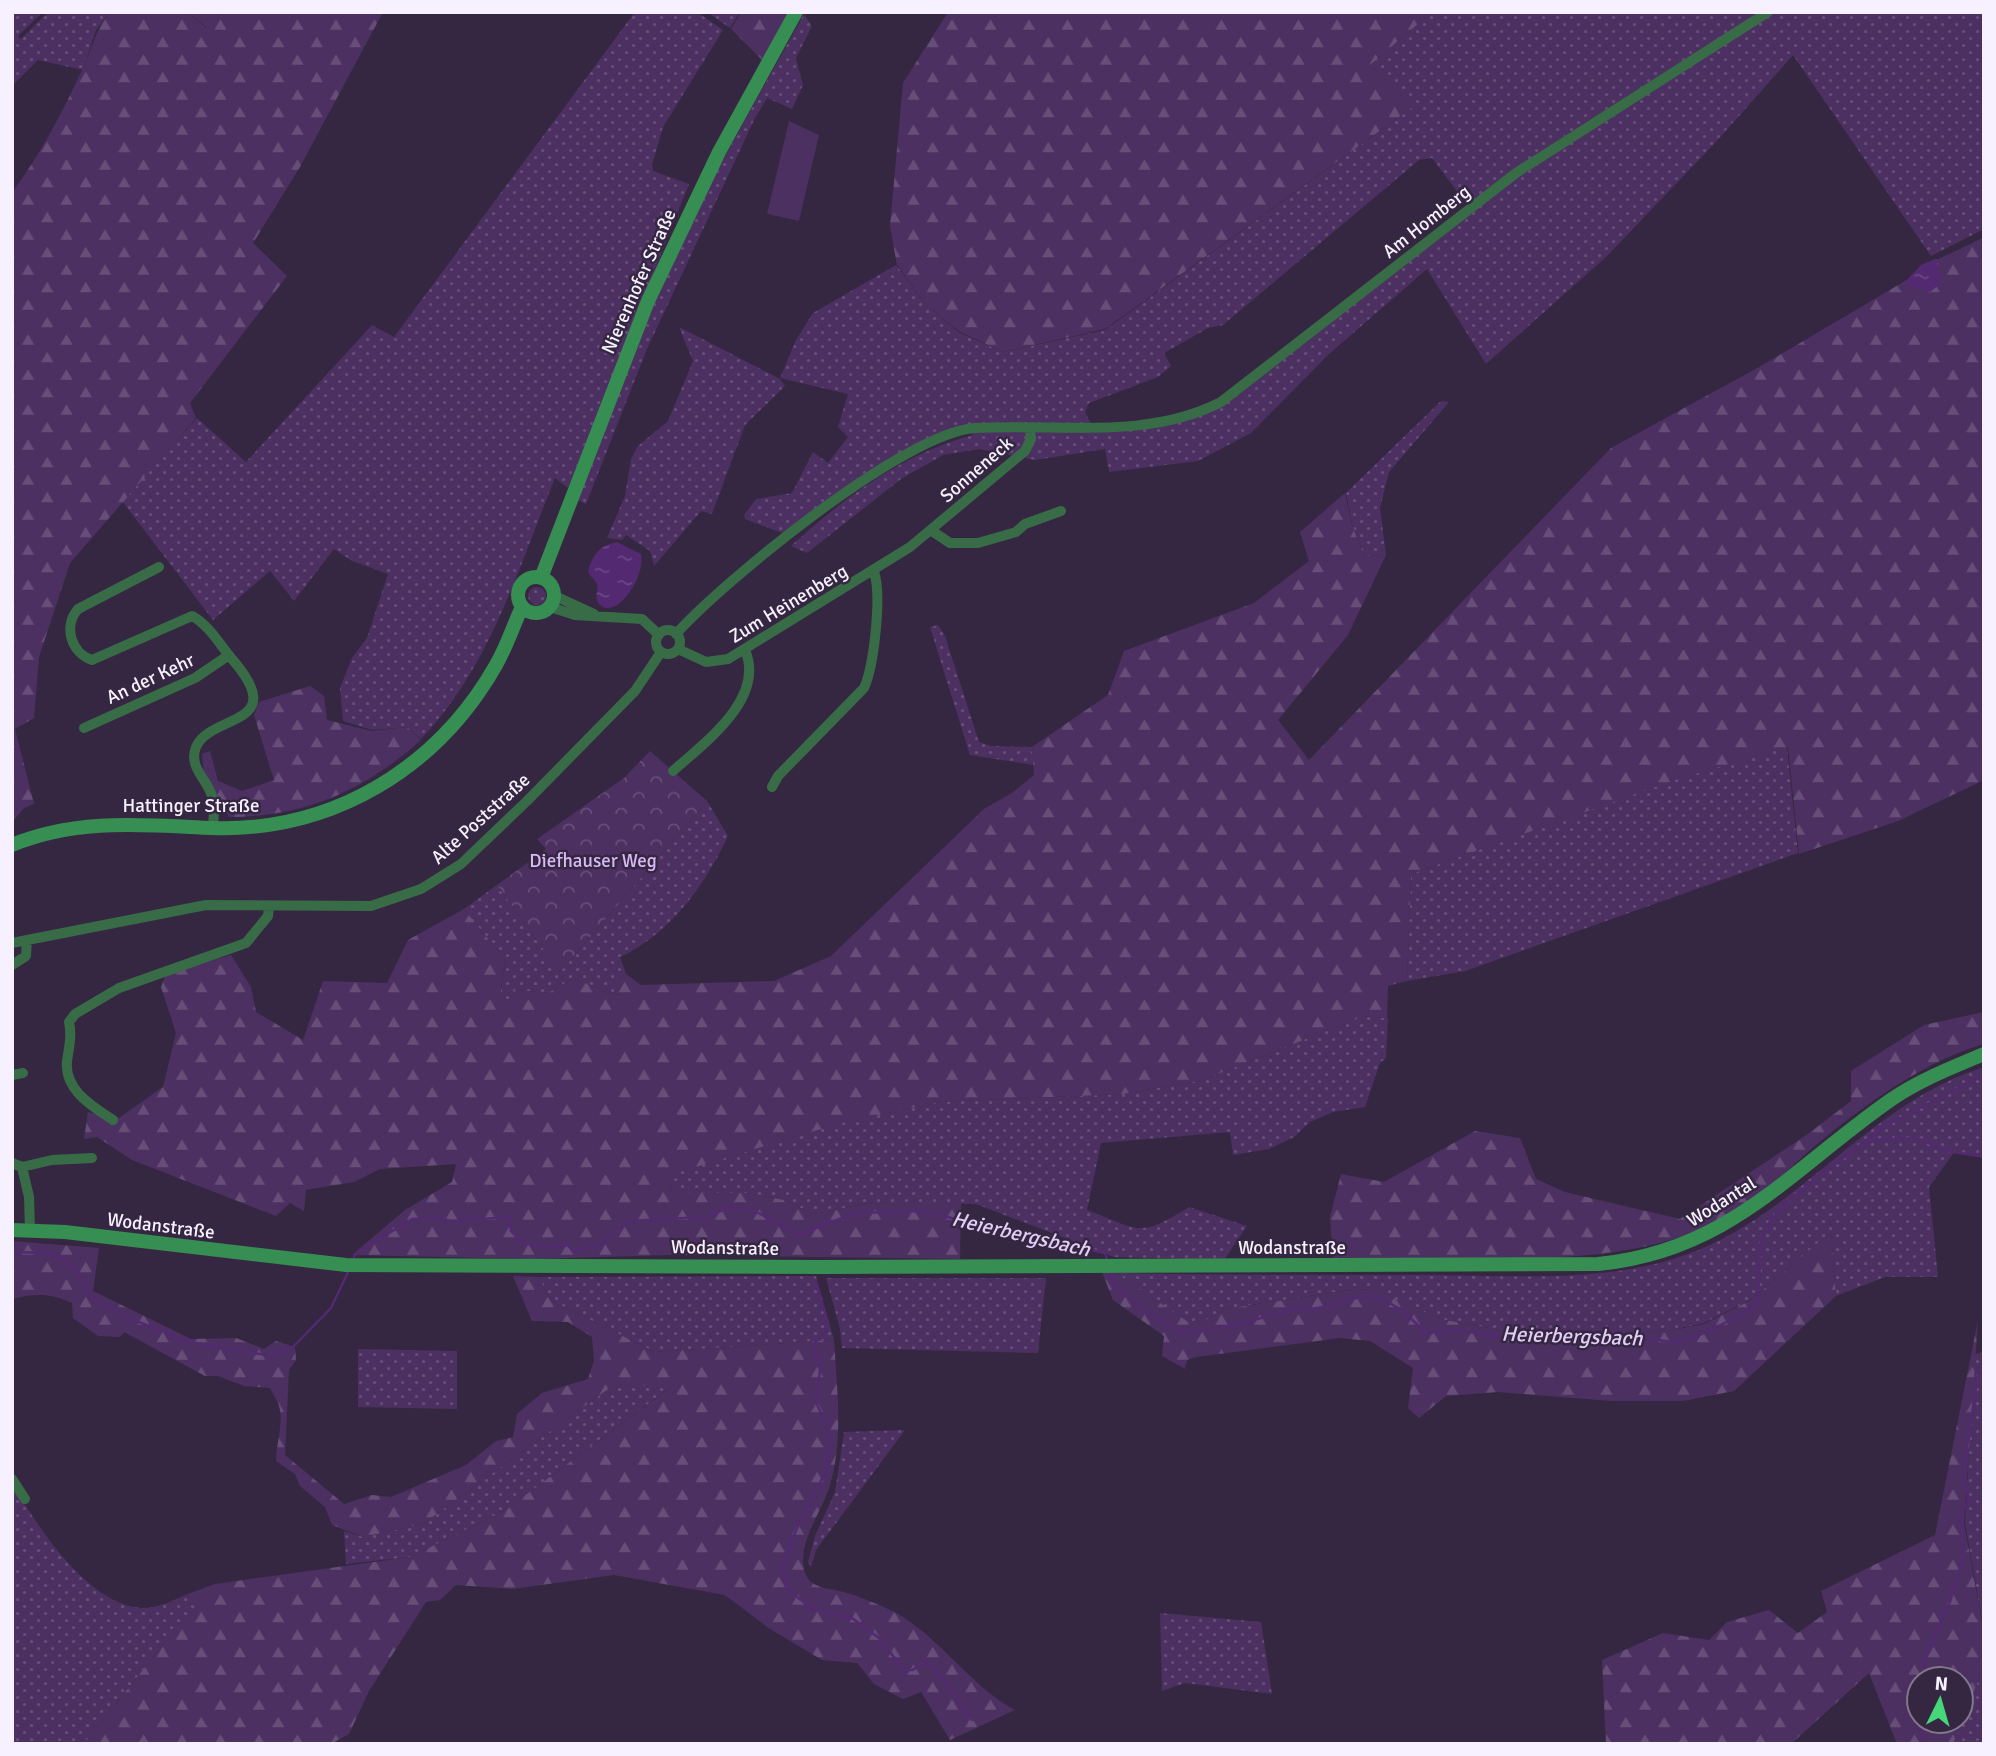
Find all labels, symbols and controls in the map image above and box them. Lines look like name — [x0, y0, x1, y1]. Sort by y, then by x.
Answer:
street label: Am Homberg — [1378, 180, 1475, 264]
street label: Nierenhofer Straße — [596, 205, 682, 358]
street label: Sonneneck — [935, 431, 1018, 508]
street label: Zum Heinenberg — [725, 559, 852, 649]
street label: An der Kehr — [102, 648, 198, 710]
street label: Alte Poststraße — [426, 768, 535, 869]
street label: Hattinger Straße — [122, 794, 260, 818]
park label: Diefhauser Weg — [529, 849, 657, 873]
street label: Wodantal — [1682, 1171, 1761, 1232]
water label: Heierbergsbach — [949, 1205, 1093, 1263]
street label: Wodanstraße — [106, 1207, 216, 1244]
street label: Wodanstraße — [671, 1235, 779, 1261]
street label: Wodanstraße — [1238, 1236, 1346, 1260]
water label: Heierbergsbach — [1501, 1321, 1643, 1351]
north arrow — [1905, 1665, 1975, 1735]
text: N — [1934, 1672, 1949, 1697]

